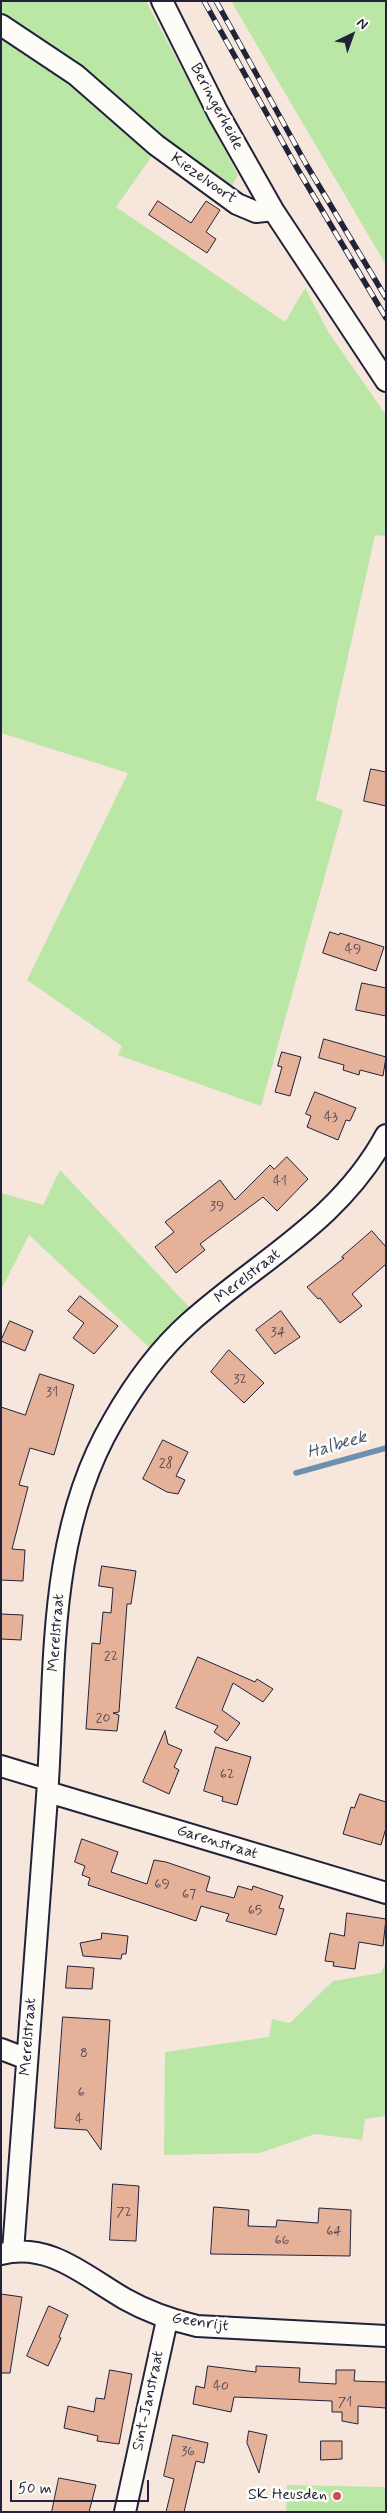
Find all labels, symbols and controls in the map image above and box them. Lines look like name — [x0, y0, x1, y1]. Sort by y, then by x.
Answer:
north arrow — [327, 10, 377, 60]
text: N — [353, 14, 372, 34]
street label: Beringerheide — [185, 60, 247, 154]
street label: Kiezelvoort — [166, 149, 240, 209]
house number: 49 — [345, 942, 361, 958]
house number: 43 — [324, 1110, 338, 1126]
house number: 41 — [273, 1174, 287, 1190]
house number: 39 — [210, 1199, 224, 1215]
street label: Merelstraat — [211, 1245, 285, 1309]
house number: 34 — [271, 1325, 285, 1341]
house number: 32 — [233, 1372, 247, 1388]
house number: 31 — [46, 1385, 58, 1401]
water label: Halbeek — [305, 1427, 369, 1465]
house number: 28 — [159, 1456, 173, 1472]
street label: Merelstraat — [45, 1593, 69, 1673]
house number: 22 — [104, 1649, 118, 1665]
house number: 20 — [96, 1711, 110, 1727]
house number: 62 — [220, 1767, 234, 1783]
street label: Garenstraat — [174, 1822, 260, 1864]
house number: 69 — [154, 1877, 170, 1893]
house number: 67 — [182, 1887, 196, 1903]
house number: 65 — [248, 1903, 262, 1919]
street label: Merelstraat — [17, 1997, 41, 2077]
house number: 8 — [80, 2046, 88, 2062]
house number: 6 — [77, 2085, 85, 2101]
house number: 4 — [75, 2112, 83, 2128]
house number: 72 — [116, 2205, 132, 2221]
house number: 64 — [326, 2224, 342, 2240]
house number: 66 — [275, 2233, 289, 2249]
street label: Geenrijt — [170, 2310, 230, 2336]
street label: Sint-Janstraat — [129, 2349, 169, 2453]
house number: 40 — [213, 2379, 229, 2395]
house number: 71 — [338, 2395, 352, 2411]
house number: 36 — [181, 2444, 195, 2460]
scale bar — [12, 2470, 151, 2502]
text: 50 m — [18, 2479, 52, 2499]
place label: SK Heusden — [248, 2486, 327, 2506]
marker: SK Heusden — [331, 2490, 343, 2502]

